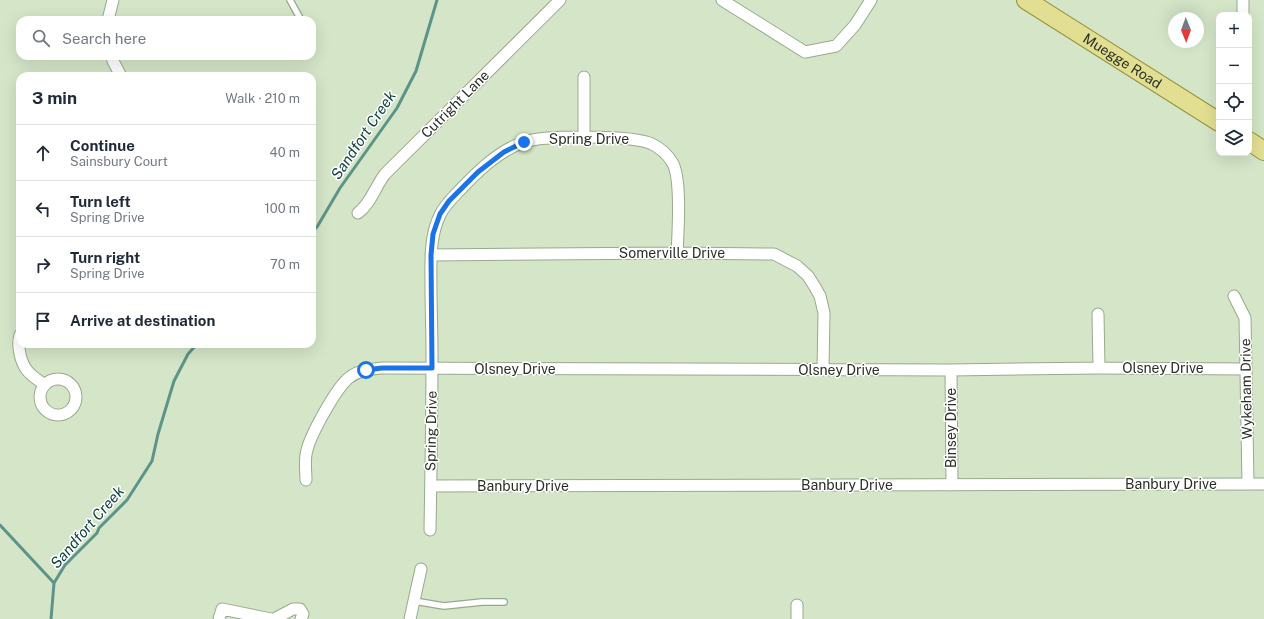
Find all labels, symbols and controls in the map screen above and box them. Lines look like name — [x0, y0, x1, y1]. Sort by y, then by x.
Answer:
north arrow — [1168, 12, 1204, 48]
map controls — [1216, 12, 1252, 156]
button: + — [1216, 12, 1252, 48]
search box — [16, 16, 316, 60]
icon: search — [30, 27, 52, 49]
text: Search here — [62, 30, 146, 47]
street label: Muegge Road — [1080, 30, 1165, 92]
button: − — [1216, 48, 1252, 84]
street label: Cutright Lane — [418, 67, 492, 141]
button: locate — [1216, 84, 1252, 120]
water label: Sandfort Creek — [327, 87, 399, 183]
text: 3 min — [32, 88, 77, 108]
text: Walk · 210 m — [225, 91, 300, 106]
button: layers — [1216, 120, 1252, 156]
street label: Spring Drive — [549, 131, 629, 147]
route end — [515, 133, 533, 151]
text: Continue — [70, 137, 135, 154]
icon: ahead — [32, 142, 54, 164]
text: 40 m — [269, 145, 300, 160]
text: Sainsbury Court — [70, 154, 168, 169]
text: Turn left — [70, 193, 131, 210]
icon: left — [32, 198, 54, 220]
text: 100 m — [264, 201, 300, 216]
text: Spring Drive — [70, 210, 145, 225]
street label: Somerville Drive — [619, 245, 725, 261]
text: Turn right — [70, 249, 140, 266]
icon: right — [32, 254, 54, 276]
text: 70 m — [270, 257, 300, 272]
text: Spring Drive — [70, 266, 145, 281]
icon: arrive — [32, 310, 54, 332]
text: Arrive at destination — [70, 312, 215, 329]
street label: Wykeham Drive — [1237, 338, 1255, 440]
street label: Olsney Drive — [1122, 360, 1204, 376]
route start — [357, 361, 375, 379]
street label: Olsney Drive — [474, 361, 556, 377]
street label: Olsney Drive — [798, 362, 880, 378]
street label: Binsey Drive — [943, 388, 959, 468]
street label: Spring Drive — [422, 391, 440, 471]
street label: Banbury Drive — [1125, 476, 1217, 492]
street label: Banbury Drive — [801, 477, 893, 493]
street label: Banbury Drive — [477, 478, 569, 494]
water label: Sandfort Creek — [47, 482, 128, 572]

